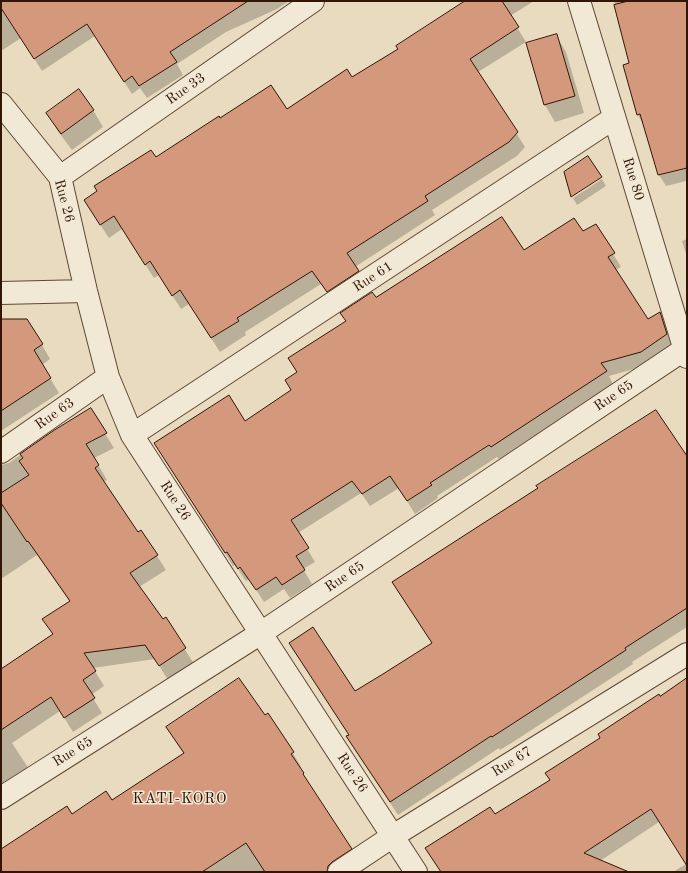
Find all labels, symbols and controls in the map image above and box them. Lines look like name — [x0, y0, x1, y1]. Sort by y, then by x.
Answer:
street label: Rue 33 — [163, 69, 209, 109]
street label: Rue 80 — [619, 155, 647, 203]
street label: Rue 26 — [50, 178, 78, 224]
street label: Rue 61 — [350, 258, 396, 296]
street label: Rue 65 — [591, 377, 637, 415]
street label: Rue 63 — [32, 394, 78, 434]
street label: Rue 26 — [156, 478, 194, 524]
street label: Rue 65 — [322, 558, 368, 596]
street label: Rue 65 — [50, 733, 96, 771]
street label: Rue 67 — [489, 743, 535, 781]
street label: Rue 26 — [333, 750, 371, 796]
district label: KATI-KORO — [132, 790, 228, 808]

